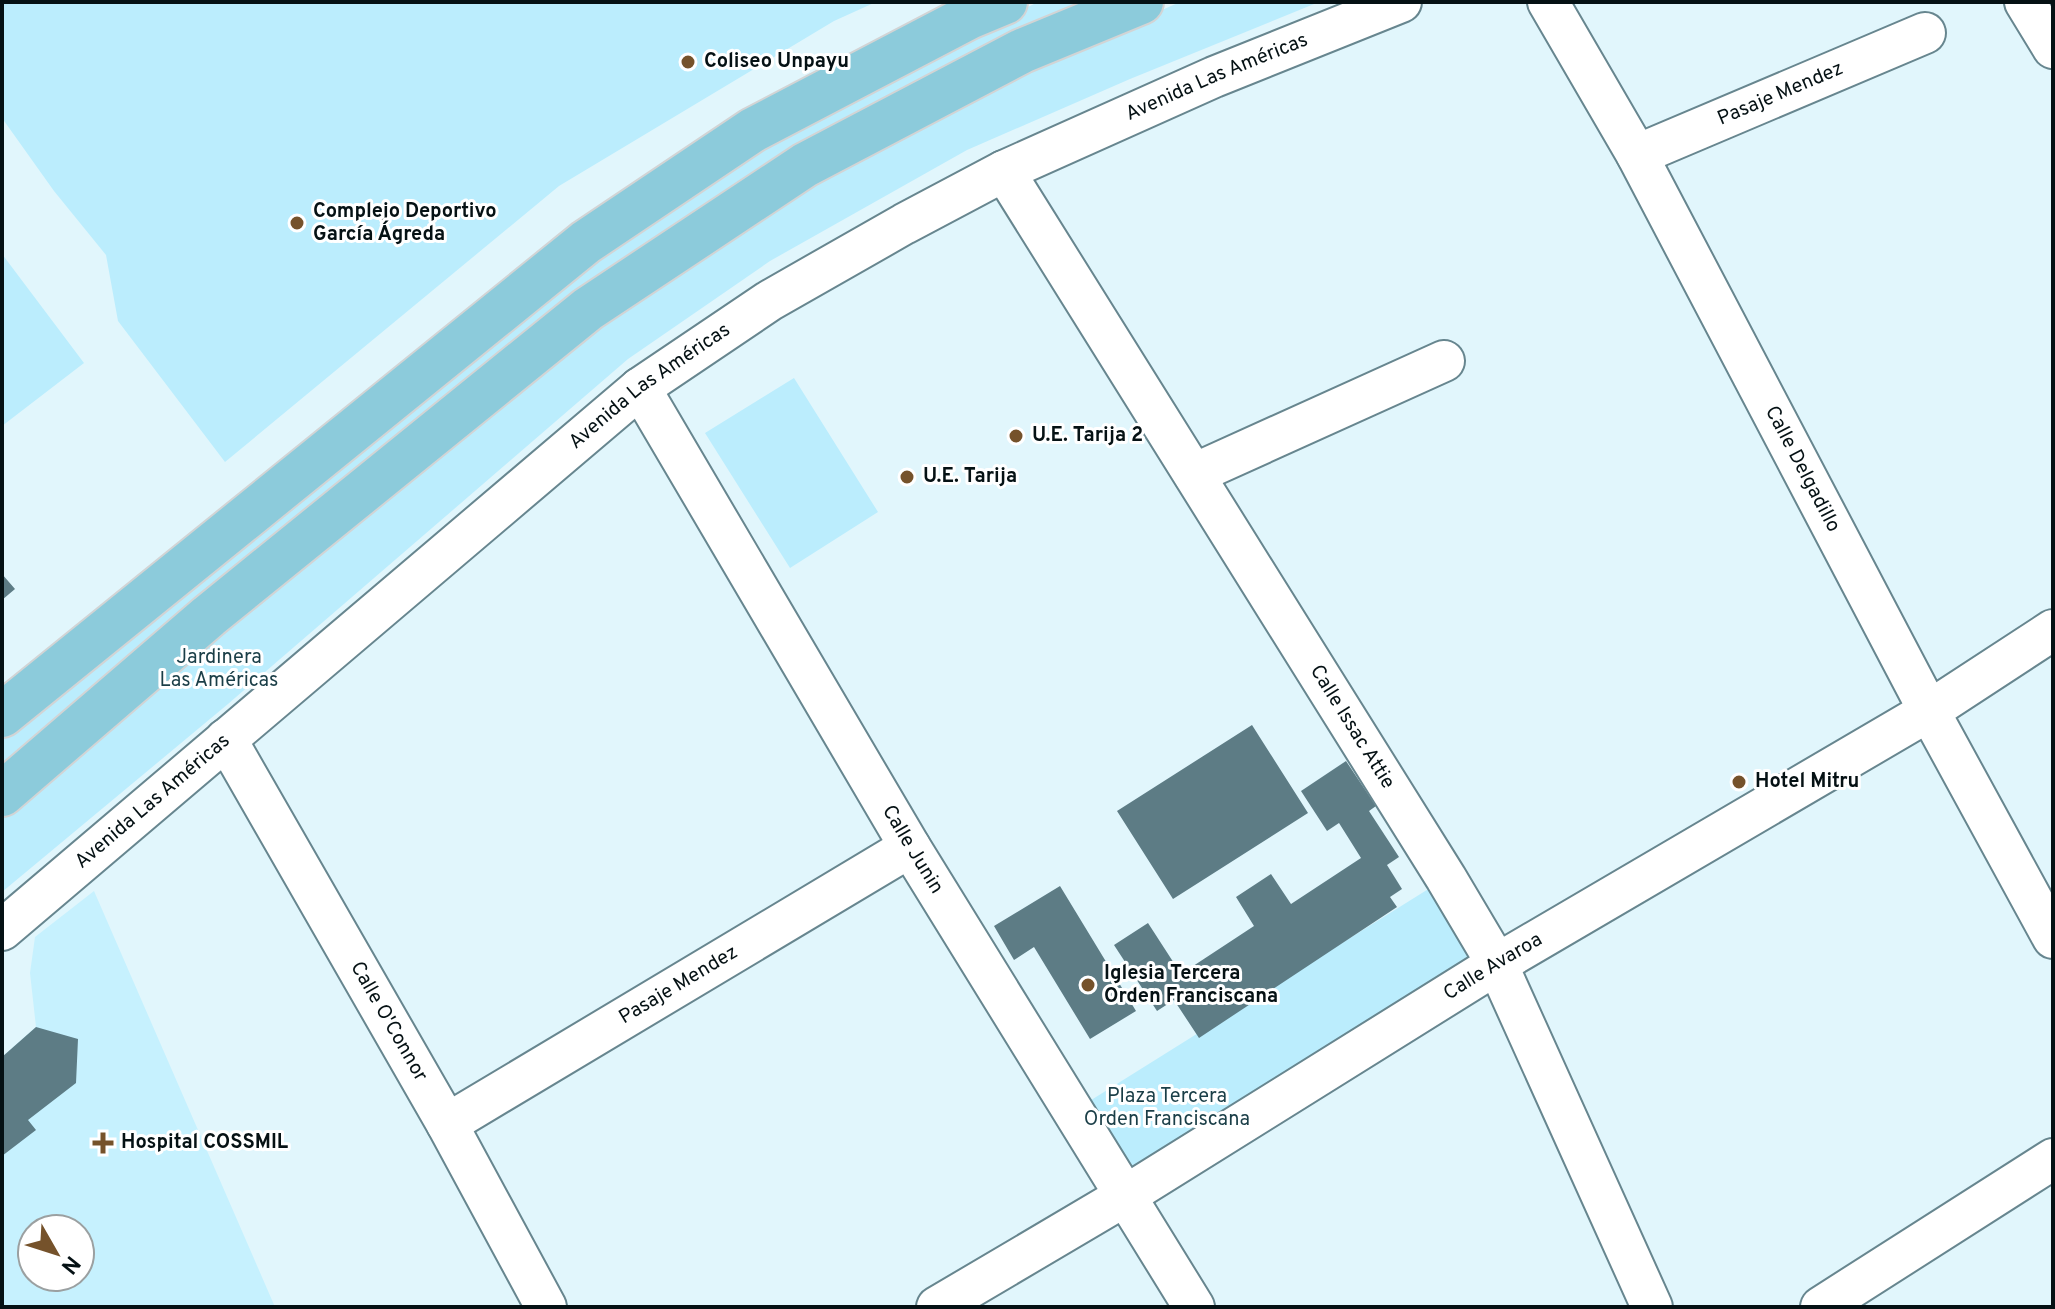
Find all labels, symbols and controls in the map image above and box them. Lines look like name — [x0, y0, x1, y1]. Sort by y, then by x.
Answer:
street label: Avenida Las Américas — [1122, 28, 1312, 128]
place label: Coliseo Unpayu — [704, 49, 849, 75]
marker: Coliseo Unpayu — [679, 53, 697, 71]
street label: Pasaje Mendez — [1714, 56, 1847, 132]
place label: Complejo Deportivo García Ágreda — [313, 199, 497, 248]
marker: Complejo Deportivo García Ágreda — [288, 214, 306, 232]
street label: Avenida Las Américas — [564, 318, 736, 456]
street label: Calle Delgadillo — [1758, 402, 1846, 537]
place label: U.E. Tarija 2 — [1032, 423, 1143, 449]
marker: U.E. Tarija 2 — [1007, 427, 1025, 445]
place label: U.E. Tarija — [923, 464, 1017, 490]
marker: U.E. Tarija — [898, 468, 916, 486]
park label: Jardinera Las Américas — [159, 645, 279, 694]
street label: Calle Issac Attie — [1303, 660, 1400, 794]
street label: Avenida Las Américas — [70, 729, 236, 875]
place label: Hotel Mitru — [1755, 769, 1859, 795]
marker: Hotel Mitru — [1730, 773, 1748, 791]
street label: Calle Junin — [875, 801, 949, 899]
street label: Calle Avaroa — [1439, 927, 1547, 1007]
street label: Pasaje Mendez — [614, 940, 743, 1031]
street label: Calle O'Connor — [344, 957, 433, 1087]
place label: Iglesia Tercera Orden Franciscana — [1104, 961, 1278, 1010]
marker: Iglesia Tercera Orden Franciscana — [1079, 976, 1097, 994]
park label: Plaza Tercera Orden Franciscana — [1084, 1084, 1250, 1133]
place label: Hospital COSSMIL — [121, 1130, 289, 1156]
marker: Hospital COSSMIL — [92, 1132, 114, 1154]
north arrow — [16, 1213, 96, 1293]
text: N — [54, 1249, 85, 1279]

